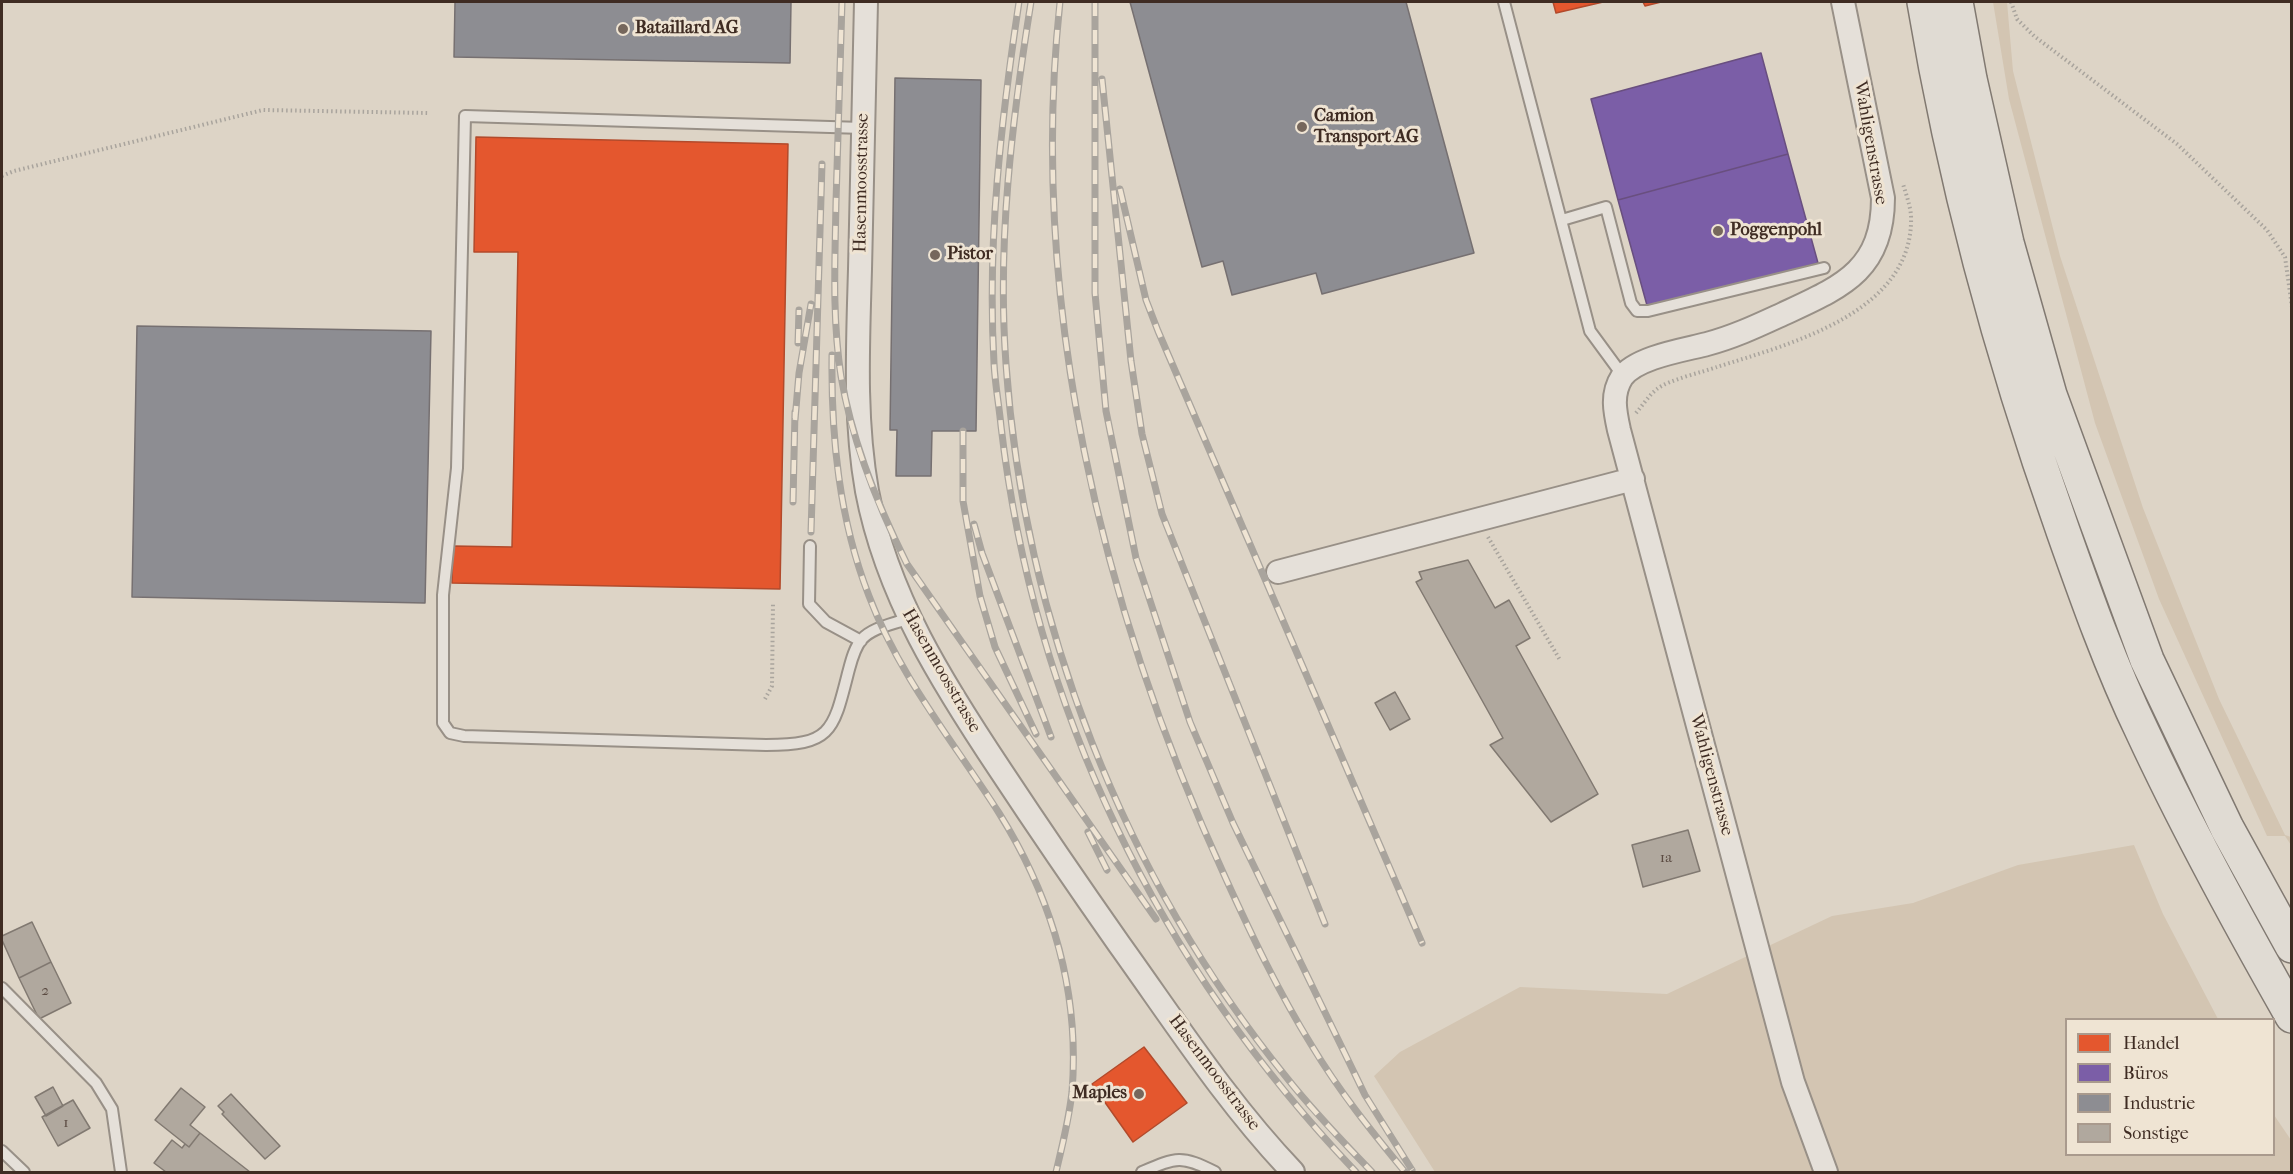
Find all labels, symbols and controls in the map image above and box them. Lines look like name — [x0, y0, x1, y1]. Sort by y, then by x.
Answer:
place label: Bataillard AG — [635, 18, 738, 40]
marker: Bataillard AG — [616, 22, 630, 36]
street label: Wahligenstrasse — [1848, 79, 1892, 207]
place label: Camion Transport AG — [1314, 106, 1419, 148]
street label: Hasenmoosstrasse — [850, 113, 874, 253]
marker: Camion Transport AG — [1295, 120, 1309, 134]
place label: Poggenpohl — [1730, 220, 1822, 242]
marker: Poggenpohl — [1711, 224, 1725, 238]
place label: Pistor — [947, 244, 993, 266]
marker: Pistor — [928, 248, 942, 262]
street label: Hasenmoosstrasse — [897, 605, 985, 737]
street label: Wahligenstrasse — [1684, 712, 1738, 838]
house number: 1a — [1660, 849, 1672, 867]
house number: 2 — [41, 982, 49, 1000]
street label: Hasenmoosstrasse — [1163, 1011, 1265, 1135]
legend — [2065, 1018, 2275, 1156]
text: Handel — [2123, 1033, 2180, 1054]
text: Büros — [2123, 1063, 2168, 1084]
place label: Maples — [1072, 1083, 1127, 1105]
marker: Maples — [1132, 1087, 1146, 1101]
text: Industrie — [2123, 1093, 2195, 1114]
house number: 1 — [63, 1114, 69, 1132]
text: Sonstige — [2123, 1123, 2189, 1144]

